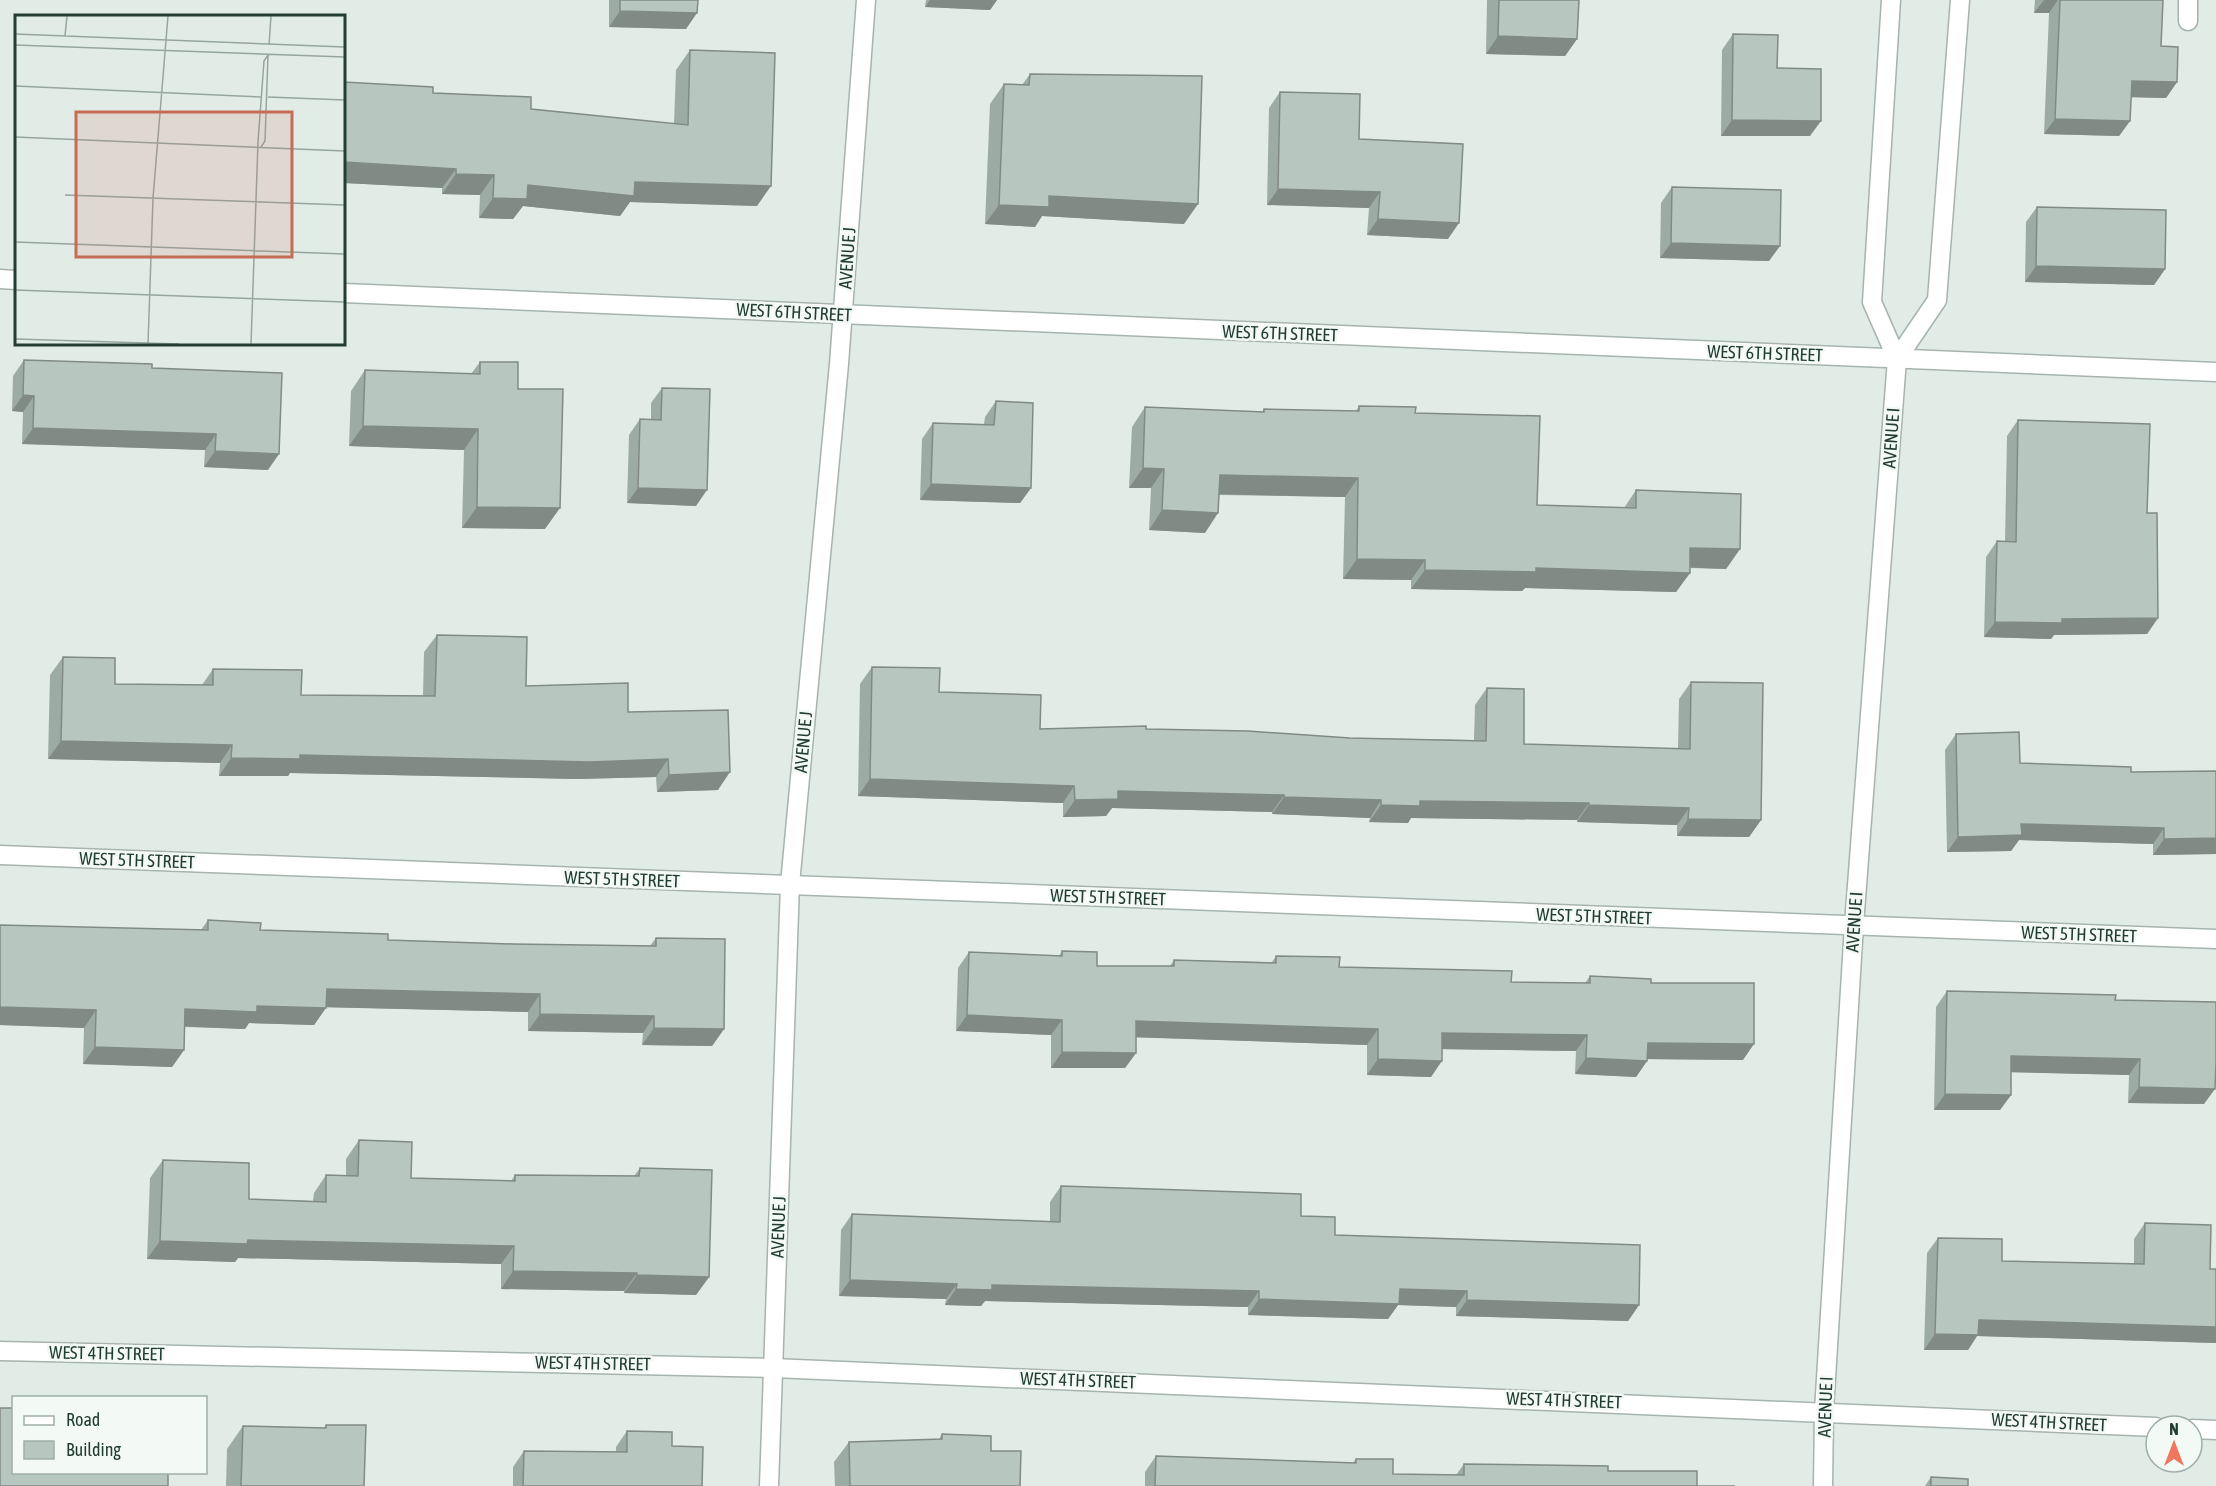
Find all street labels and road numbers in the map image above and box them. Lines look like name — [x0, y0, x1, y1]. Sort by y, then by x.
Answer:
street label: AVENUE J — [834, 226, 860, 290]
street label: WEST 6TH STREET — [736, 298, 852, 326]
street label: WEST 6TH STREET — [1222, 320, 1338, 346]
street label: WEST 6TH STREET — [1707, 340, 1823, 366]
street label: AVENUE I — [1878, 407, 1904, 469]
street label: AVENUE J — [790, 710, 816, 774]
street label: WEST 5TH STREET — [79, 847, 195, 873]
street label: WEST 5TH STREET — [564, 866, 680, 892]
street label: WEST 5TH STREET — [1050, 884, 1166, 910]
street label: AVENUE I — [1841, 891, 1867, 953]
street label: WEST 5TH STREET — [1536, 903, 1652, 929]
street label: WEST 5TH STREET — [2021, 921, 2137, 947]
street label: AVENUE J — [766, 1196, 790, 1258]
street label: WEST 4TH STREET — [49, 1341, 165, 1365]
street label: WEST 4TH STREET — [535, 1351, 651, 1375]
street label: WEST 4TH STREET — [1020, 1367, 1136, 1393]
street label: AVENUE I — [1813, 1376, 1837, 1438]
street label: WEST 4TH STREET — [1506, 1387, 1622, 1413]
street label: WEST 4TH STREET — [1991, 1408, 2107, 1436]

